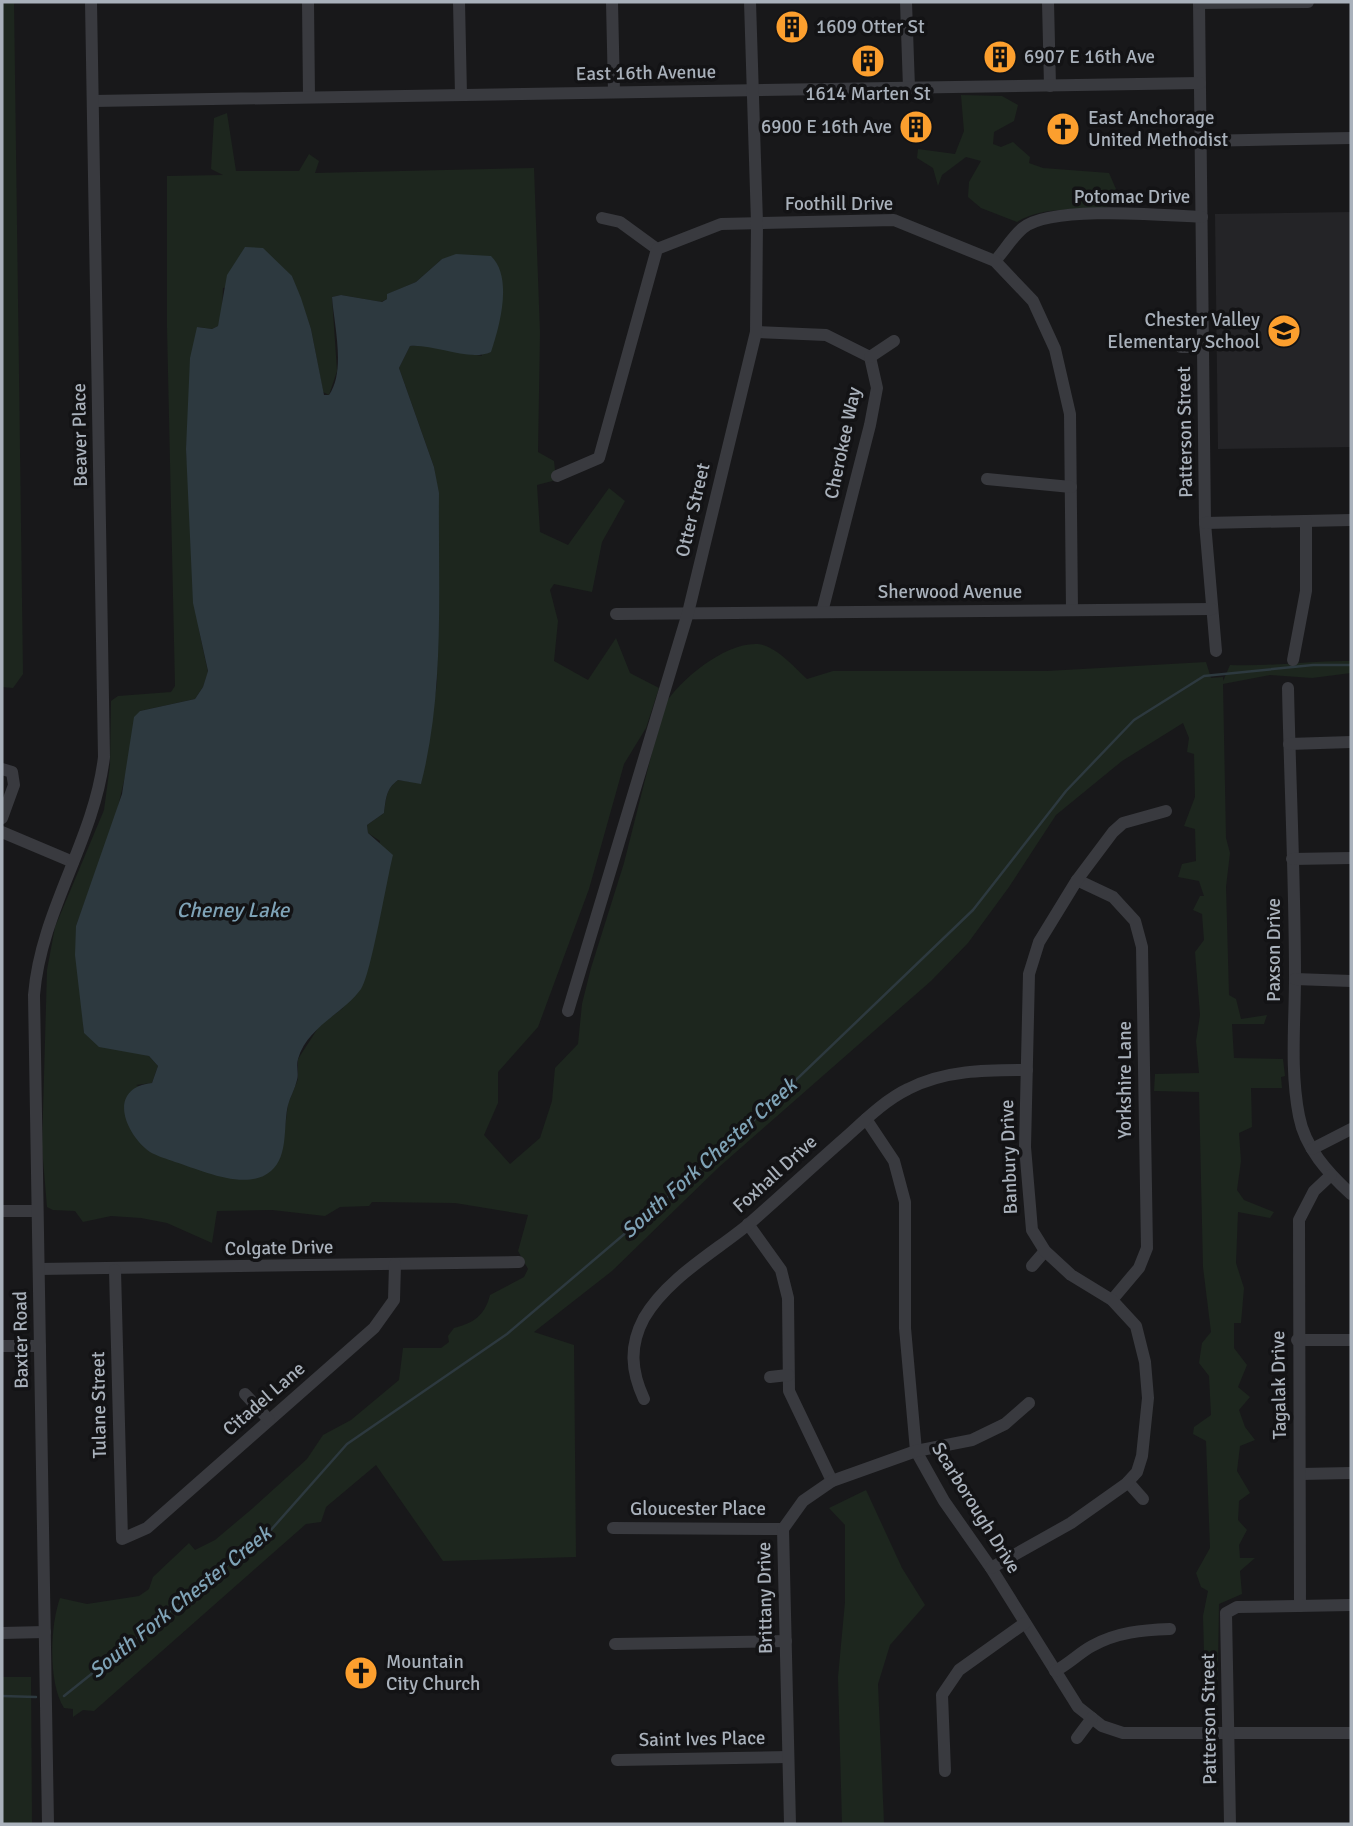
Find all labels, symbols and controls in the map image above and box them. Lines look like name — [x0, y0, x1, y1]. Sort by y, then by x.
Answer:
building icon: 1609 Otter St — [773, 8, 811, 46]
place label: 1609 Otter St — [816, 15, 925, 39]
building icon: 6907 E 16th Ave — [981, 38, 1019, 76]
building icon: 1614 Marten St — [849, 42, 887, 80]
place label: 6907 E 16th Ave — [1024, 45, 1155, 69]
street label: East 16th Avenue — [576, 60, 716, 86]
place label: 1614 Marten St — [805, 82, 931, 106]
place label: East Anchorage United Methodist — [1088, 106, 1229, 152]
building icon: 6900 E 16th Ave — [897, 108, 935, 146]
church icon: East Anchorage United Methodist — [1044, 110, 1082, 148]
place label: 6900 E 16th Ave — [761, 115, 892, 139]
street label: Potomac Drive — [1074, 185, 1190, 209]
street label: Foothill Drive — [785, 192, 893, 216]
place label: Chester Valley Elementary School — [1107, 308, 1260, 354]
school or university icon: Chester Valley Elementary School — [1265, 312, 1303, 350]
street label: Patterson Street — [1172, 366, 1198, 498]
street label: Beaver Place — [67, 383, 93, 487]
street label: Cherokee Way — [819, 385, 867, 501]
street label: Otter Street — [671, 460, 716, 559]
street label: Sherwood Avenue — [878, 580, 1022, 604]
water label: Cheney Lake — [177, 897, 291, 923]
street label: Paxson Drive — [1262, 898, 1286, 1002]
street label: Yorkshire Lane — [1113, 1021, 1137, 1139]
water label: South Fork Chester Creek — [616, 1071, 804, 1244]
street label: Banbury Drive — [995, 1099, 1023, 1215]
street label: Foxhall Drive — [728, 1130, 822, 1218]
street label: Colgate Drive — [224, 1235, 334, 1261]
street label: Baxter Road — [8, 1291, 34, 1389]
street label: Tagalak Drive — [1266, 1330, 1292, 1440]
street label: Tulane Street — [86, 1351, 112, 1459]
street label: Citadel Lane — [218, 1357, 310, 1441]
street label: Scarborough Drive — [926, 1438, 1026, 1578]
street label: Gloucester Place — [630, 1497, 766, 1521]
water label: South Fork Chester Creek — [84, 1519, 278, 1684]
street label: Brittany Drive — [752, 1542, 778, 1654]
place label: Mountain City Church — [386, 1650, 480, 1696]
street label: Patterson Street — [1196, 1653, 1222, 1785]
church icon: Mountain City Church — [342, 1654, 380, 1692]
street label: Saint Ives Place — [638, 1726, 766, 1752]

